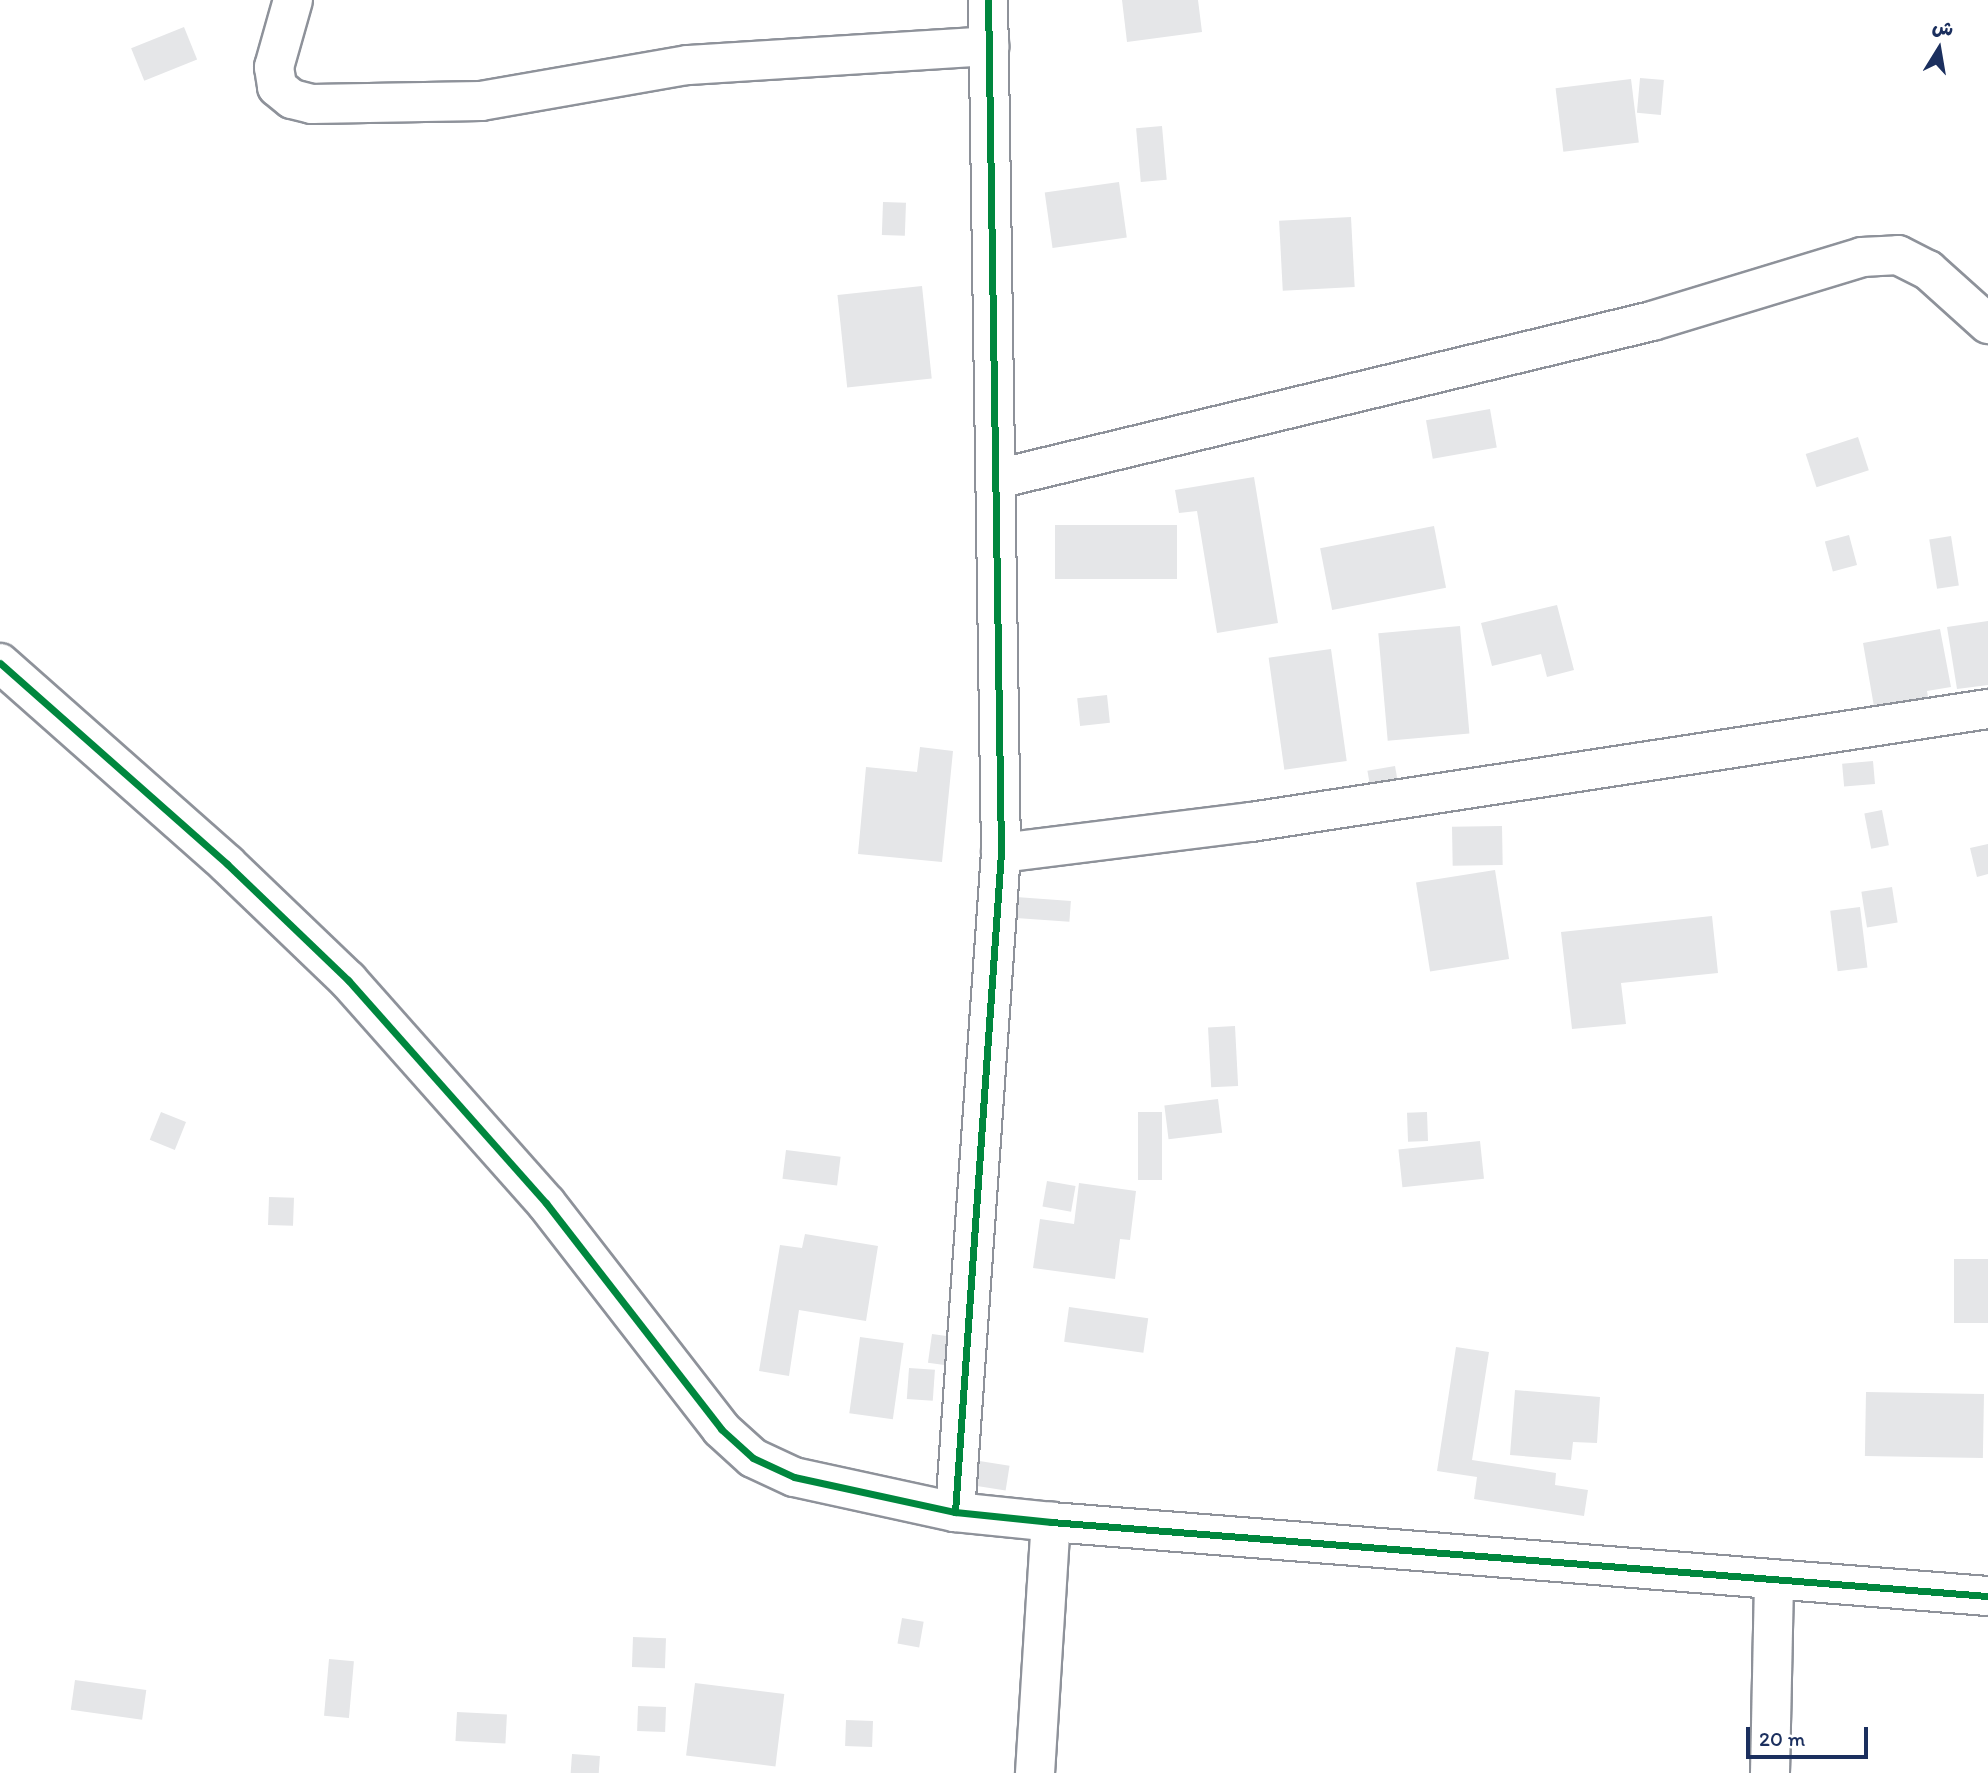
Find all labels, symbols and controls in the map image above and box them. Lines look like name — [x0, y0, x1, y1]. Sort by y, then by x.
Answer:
north arrow — [1904, 14, 1974, 84]
text: ش — [1931, 15, 1956, 41]
scale bar — [1750, 1714, 1872, 1758]
text: 20 m — [1759, 1726, 1805, 1751]

